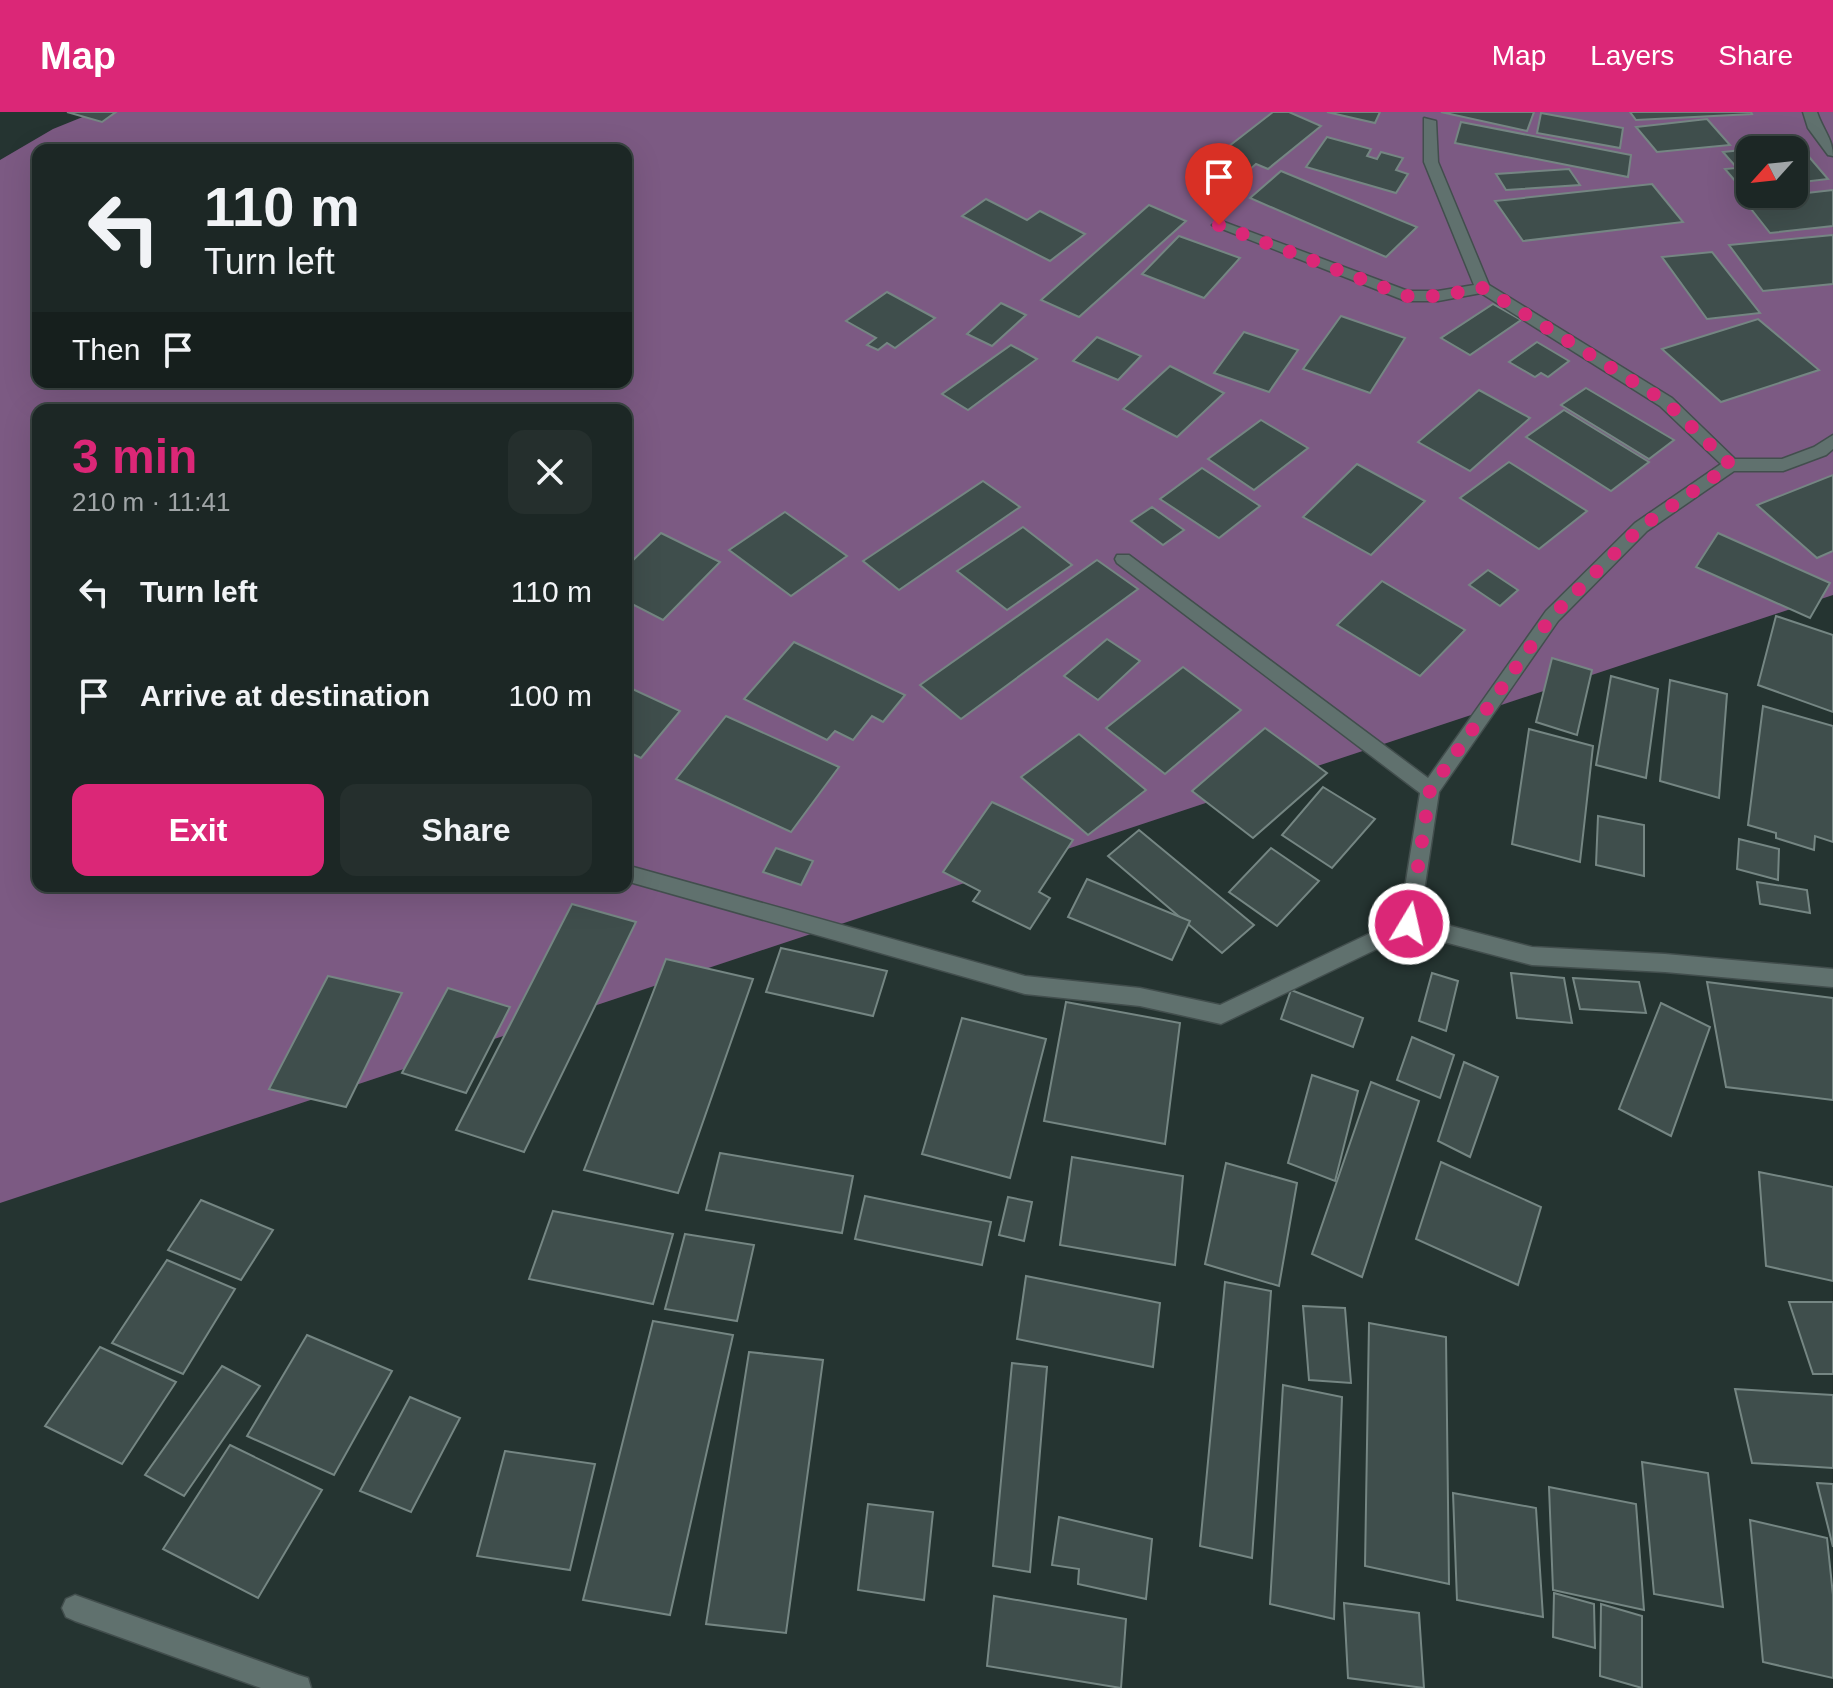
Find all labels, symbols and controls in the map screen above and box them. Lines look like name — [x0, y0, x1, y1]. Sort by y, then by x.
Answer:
text: Map — [40, 35, 116, 77]
text: Map — [1492, 40, 1546, 71]
text: Layers — [1590, 40, 1674, 71]
text: Share — [1718, 40, 1793, 71]
north arrow — [1736, 136, 1808, 208]
map controls — [1736, 136, 1808, 208]
pin — [1185, 143, 1253, 225]
icon: arrive — [1197, 155, 1241, 199]
text: 110 m — [204, 175, 360, 238]
icon: left — [72, 176, 176, 280]
text: Turn left — [204, 241, 335, 282]
icon: arrive — [156, 328, 200, 372]
text: Then — [72, 333, 140, 366]
text: 3 min — [72, 430, 197, 483]
button: close — [508, 430, 592, 514]
text: 210 m · 11:41 — [72, 487, 231, 517]
icon: left — [72, 570, 116, 614]
text: Turn left — [140, 575, 258, 608]
text: 110 m — [511, 575, 592, 608]
icon: arrive — [72, 674, 116, 718]
text: Arrive at destination — [140, 679, 430, 712]
text: 100 m — [509, 679, 592, 712]
button: Exit — [72, 784, 324, 876]
button: Share — [340, 784, 592, 876]
position arrow — [1367, 882, 1451, 966]

